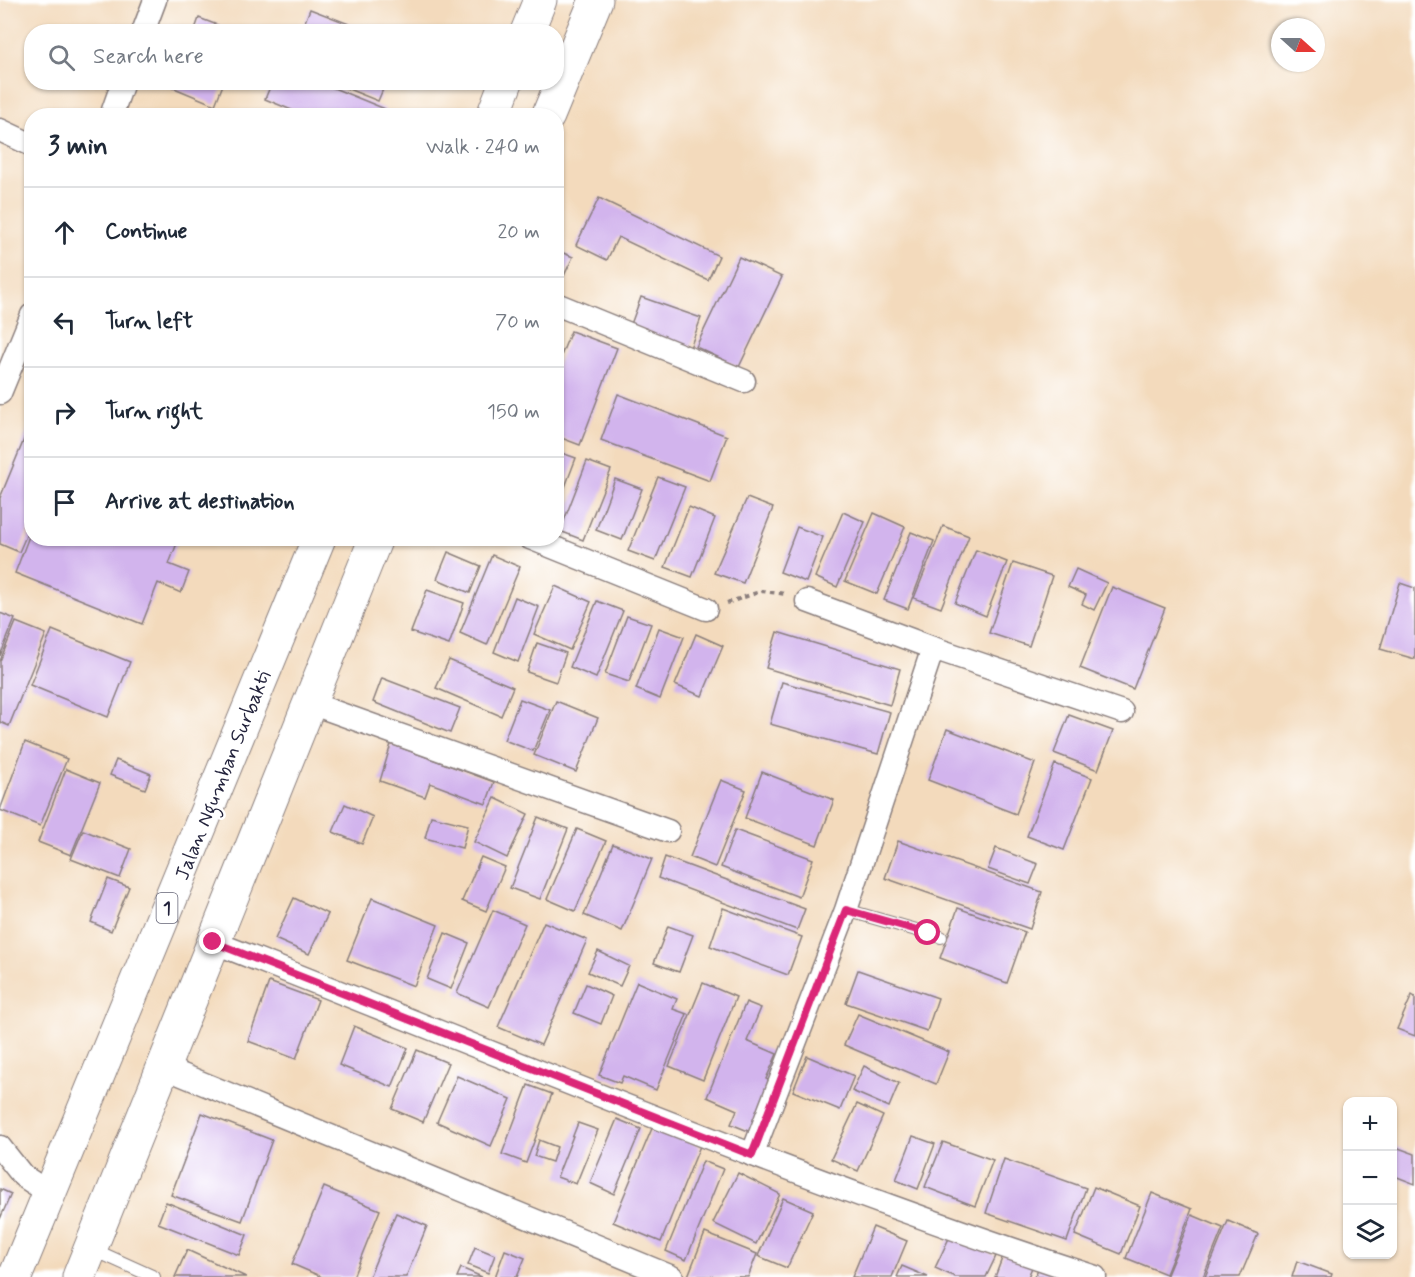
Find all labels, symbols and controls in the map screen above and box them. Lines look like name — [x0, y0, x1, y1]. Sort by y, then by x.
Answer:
north arrow — [1271, 18, 1325, 72]
search box — [24, 24, 564, 90]
icon: search — [45, 41, 78, 74]
text: Search here — [93, 43, 204, 71]
text: 3 min — [48, 130, 108, 164]
text: Walk · 240 m — [426, 134, 540, 161]
icon: ahead — [48, 216, 81, 249]
text: Continue — [105, 218, 187, 246]
text: 20 m — [497, 219, 540, 246]
icon: left — [48, 306, 81, 339]
text: Turn left — [105, 308, 193, 336]
text: 70 m — [495, 309, 540, 336]
icon: right — [48, 396, 81, 429]
text: Turn right — [105, 398, 203, 426]
text: 150 m — [487, 399, 540, 426]
icon: arrive — [48, 486, 81, 519]
text: Arrive at destination — [105, 488, 295, 516]
street label: Jalan Ngumban Surbakti — [169, 667, 280, 885]
road number: 1 — [156, 893, 178, 923]
route start — [914, 919, 940, 945]
route end — [199, 928, 225, 954]
map controls — [1343, 1097, 1397, 1259]
button: + — [1343, 1097, 1397, 1151]
button: − — [1343, 1151, 1397, 1205]
button: layers — [1343, 1205, 1397, 1259]

